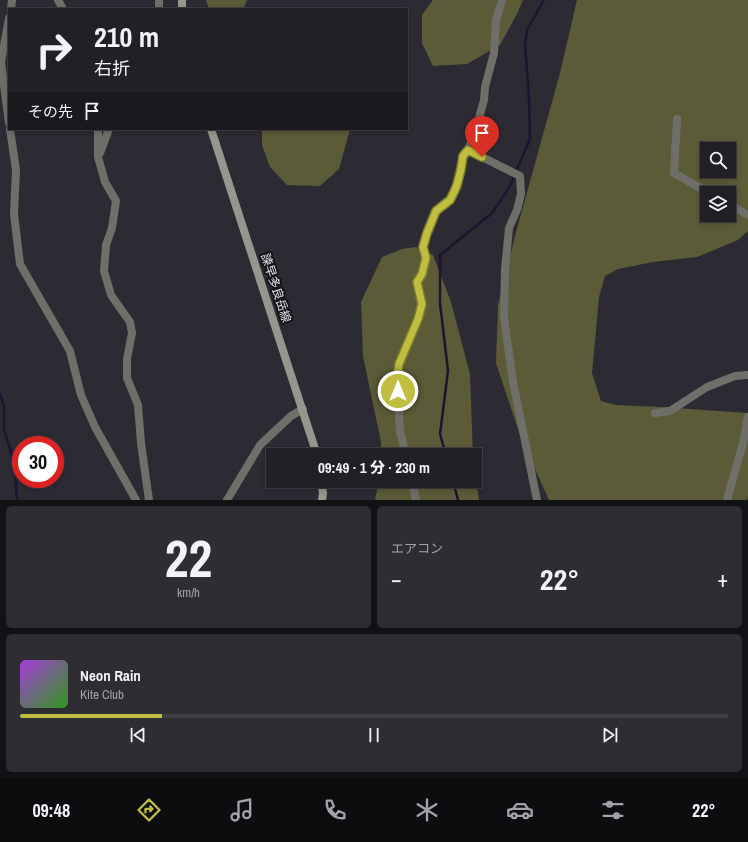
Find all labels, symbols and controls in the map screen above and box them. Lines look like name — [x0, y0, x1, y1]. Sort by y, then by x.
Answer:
text: 210 m — [94, 18, 159, 56]
icon: right — [28, 24, 80, 76]
text: 右折 — [94, 56, 130, 81]
icon: arrive — [81, 100, 103, 122]
text: その先 — [28, 101, 73, 122]
pin — [465, 116, 499, 157]
icon: arrive — [471, 122, 493, 144]
map controls — [700, 142, 736, 222]
button: search — [700, 142, 736, 178]
button: layers — [700, 186, 736, 222]
street label: 諫早多良岳線 — [257, 251, 295, 325]
position arrow — [377, 370, 419, 412]
speed limit sign: 30 — [12, 436, 64, 488]
text: 09:49 · 1 分 · 230 m — [318, 457, 430, 478]
text: 22 — [165, 523, 212, 593]
text: エアコン — [391, 540, 443, 557]
text: 22° — [540, 559, 579, 599]
text: − — [391, 564, 402, 594]
text: + — [717, 564, 728, 594]
text: km/h — [177, 584, 200, 601]
text: Neon Rain — [80, 665, 141, 686]
text: Kite Club — [80, 686, 124, 703]
icon: previous — [127, 724, 149, 746]
icon: pause — [363, 724, 385, 746]
icon: next — [599, 724, 621, 746]
icon: directions — [135, 796, 163, 824]
icon: music — [228, 796, 256, 824]
icon: phone — [321, 796, 349, 824]
icon: climate — [413, 796, 441, 824]
icon: car — [506, 796, 534, 824]
icon: filters — [599, 796, 627, 824]
text: 09:48 — [32, 798, 70, 823]
text: 22° — [692, 798, 716, 823]

